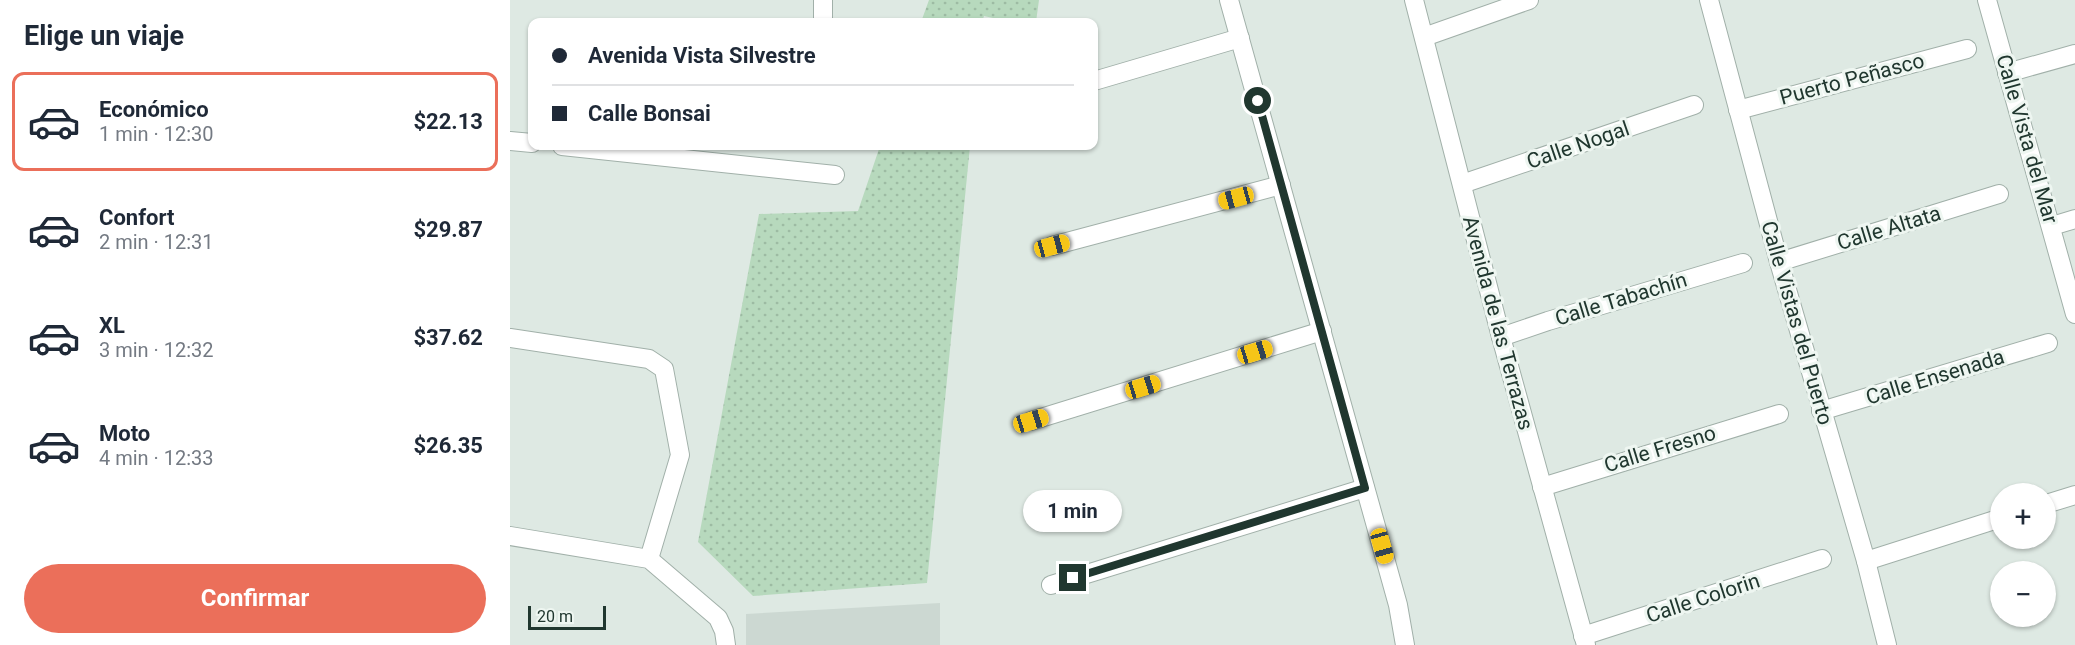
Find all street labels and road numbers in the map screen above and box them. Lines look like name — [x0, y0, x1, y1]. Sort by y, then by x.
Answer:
street label: Puerto Peñasco — [1777, 48, 1927, 110]
street label: Calle Vista del Mar — [1991, 52, 2063, 226]
street label: Calle Nogal — [1524, 116, 1632, 174]
street label: Calle Altata — [1834, 201, 1944, 255]
street label: Avenida de las Terrazas — [1458, 213, 1538, 433]
street label: Calle Vistas del Puerto — [1756, 218, 1838, 428]
street label: Calle Tabachín — [1552, 268, 1690, 330]
street label: Calle Ensenada — [1863, 345, 2007, 409]
street label: Calle Fresno — [1601, 421, 1719, 477]
street label: Calle Colorin — [1643, 568, 1763, 628]

